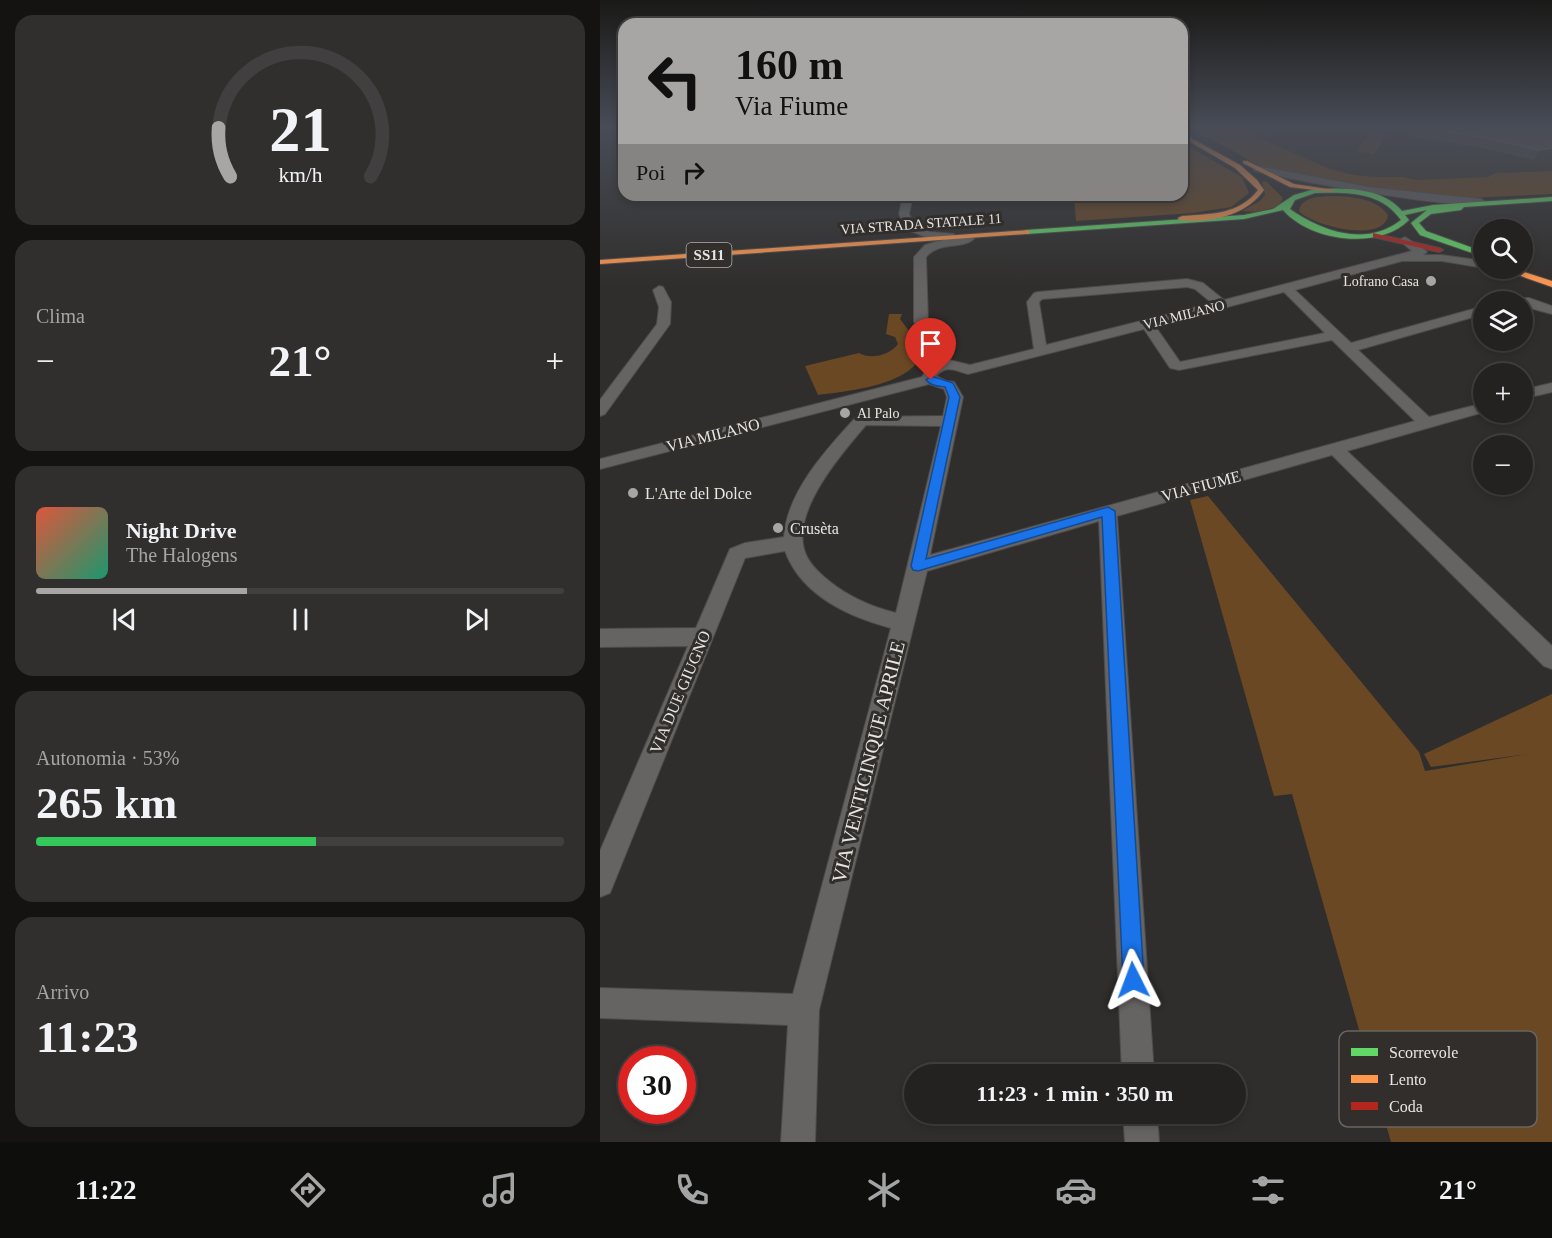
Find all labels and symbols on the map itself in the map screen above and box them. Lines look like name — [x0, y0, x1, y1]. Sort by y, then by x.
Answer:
street label: VIA STRADA STATALE 11 — [840, 211, 1002, 237]
road number: SS11 — [686, 243, 732, 267]
place label: Lofrano Casa — [1343, 274, 1420, 289]
marker: Lofrano Casa — [1424, 274, 1438, 288]
street label: VIA MILANO — [1142, 298, 1226, 332]
pin — [905, 318, 956, 380]
marker: Al Palo — [838, 406, 852, 420]
place label: Al Palo — [857, 406, 899, 421]
street label: VIA MILANO — [665, 415, 761, 455]
street label: VIA FIUME — [1160, 467, 1242, 505]
place label: L'Arte del Dolce — [645, 485, 752, 502]
marker: L'Arte del Dolce — [626, 486, 640, 500]
place label: Crusèta — [790, 520, 839, 537]
marker: Crusèta — [771, 521, 785, 535]
street label: VIA DUE GIUGNO — [646, 628, 714, 756]
street label: VIA VENTICINQUE APRILE — [827, 639, 909, 885]
position arrow — [1101, 948, 1165, 1012]
legend — [1339, 1031, 1537, 1127]
text: Scorrevole — [1389, 1044, 1458, 1061]
speed limit sign: 30 — [618, 1046, 696, 1124]
text: Lento — [1389, 1071, 1426, 1088]
text: Coda — [1389, 1098, 1423, 1115]

